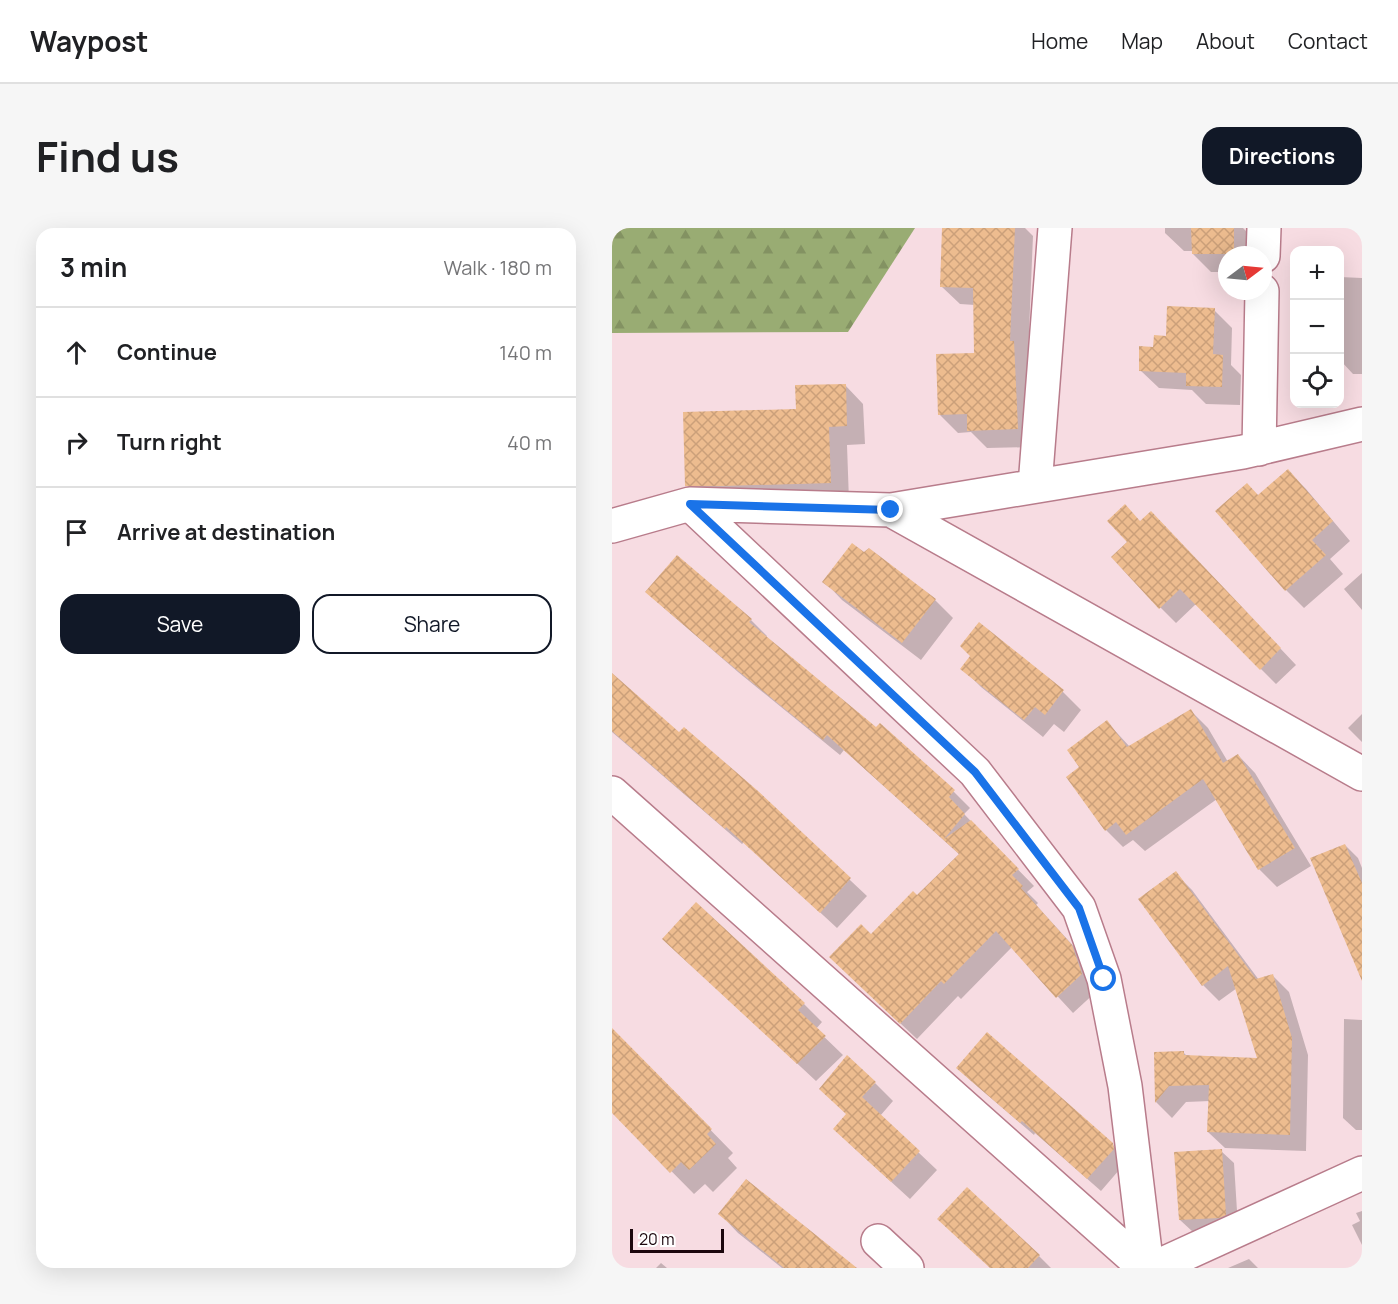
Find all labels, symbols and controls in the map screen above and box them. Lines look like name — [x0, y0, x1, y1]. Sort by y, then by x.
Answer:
text: Waypost — [30, 22, 149, 60]
text: Home — [1031, 27, 1088, 55]
text: Map — [1121, 27, 1163, 55]
text: About — [1196, 27, 1255, 55]
text: Contact — [1288, 27, 1368, 55]
text: Find us — [36, 127, 179, 185]
button: Directions — [1202, 127, 1362, 185]
north arrow — [1218, 246, 1272, 300]
map controls — [1290, 246, 1344, 408]
button: + — [1290, 246, 1344, 300]
text: 3 min — [60, 249, 127, 285]
text: Walk · 180 m — [443, 254, 552, 281]
button: − — [1290, 300, 1344, 354]
icon: ahead — [60, 336, 93, 369]
text: Continue — [117, 337, 217, 367]
text: 140 m — [499, 339, 552, 366]
button: locate — [1290, 354, 1344, 408]
icon: right — [60, 426, 93, 459]
text: Turn right — [117, 427, 222, 457]
text: 40 m — [507, 429, 552, 456]
route end — [877, 496, 903, 522]
icon: arrive — [60, 516, 93, 549]
text: Arrive at destination — [117, 517, 335, 547]
button: Save — [60, 594, 300, 654]
button: Share — [312, 594, 552, 654]
route start — [1090, 965, 1116, 991]
scale bar — [630, 1226, 724, 1254]
text: 20 m — [639, 1228, 675, 1250]

